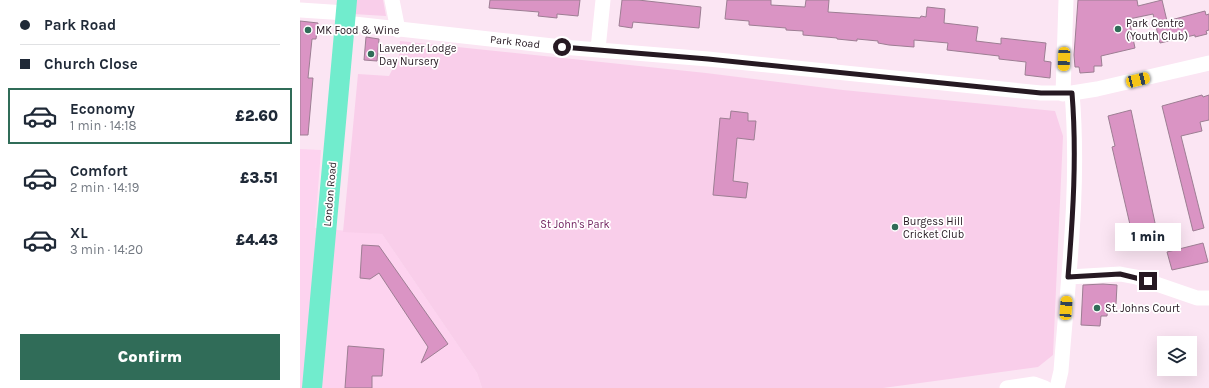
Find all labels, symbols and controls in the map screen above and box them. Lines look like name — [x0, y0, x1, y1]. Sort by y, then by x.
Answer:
text: Park Road — [44, 16, 116, 34]
place label: Park Centre (Youth Club) — [1126, 17, 1188, 43]
place label: MK Food & Wine — [316, 24, 400, 37]
marker: Park Centre (Youth Club) — [1113, 24, 1123, 34]
marker: MK Food & Wine — [303, 25, 313, 35]
street label: Park Road — [489, 33, 541, 51]
route start — [553, 38, 571, 56]
place label: Lavender Lodge Day Nursery — [379, 42, 457, 68]
car — [1058, 47, 1070, 71]
marker: Lavender Lodge Day Nursery — [366, 49, 376, 59]
text: Church Close — [44, 55, 138, 73]
car — [1125, 71, 1151, 89]
icon: car — [22, 98, 58, 134]
text: Economy — [70, 100, 135, 118]
text: £2.60 — [235, 107, 278, 125]
text: 1 min · 14:18 — [70, 118, 137, 133]
icon: car — [22, 160, 58, 196]
street label: London Road — [321, 161, 339, 227]
text: Comfort — [70, 162, 128, 180]
text: £3.51 — [240, 169, 278, 187]
text: 2 min · 14:19 — [70, 180, 139, 195]
place label: Burgess Hill Cricket Club — [903, 215, 964, 241]
park label: St John's Park — [540, 218, 610, 231]
icon: car — [22, 222, 58, 258]
marker: Burgess Hill Cricket Club — [890, 222, 900, 232]
callout: 1 min — [1115, 223, 1181, 251]
text: XL — [70, 224, 88, 242]
text: 1 min — [1131, 229, 1165, 244]
text: £4.43 — [236, 231, 278, 249]
text: 3 min · 14:20 — [70, 242, 143, 257]
route end — [1139, 272, 1157, 290]
car — [1059, 296, 1073, 320]
place label: St. Johns Court — [1105, 302, 1180, 315]
marker: St. Johns Court — [1092, 303, 1102, 313]
button: Confirm — [20, 334, 280, 380]
map controls — [1157, 336, 1197, 376]
button: layers — [1157, 336, 1197, 376]

